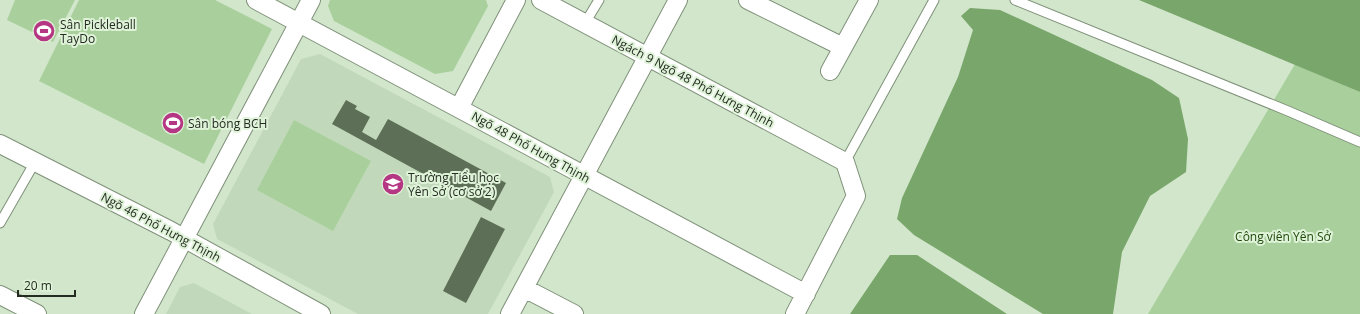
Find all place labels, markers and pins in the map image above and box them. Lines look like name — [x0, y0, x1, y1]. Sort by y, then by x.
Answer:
place label: Sân Pickleball TayDo — [60, 16, 136, 47]
sports icon: Sân Pickleball TayDo — [31, 18, 57, 44]
sports icon: Sân bóng BCH — [160, 110, 186, 136]
place label: Sân bóng BCH — [188, 115, 267, 132]
place label: Trường Tiểu học Yên Sở (cơ sở 2) — [408, 169, 499, 200]
school or university icon: Trường Tiểu học Yên Sở (cơ sở 2) — [380, 171, 406, 197]

